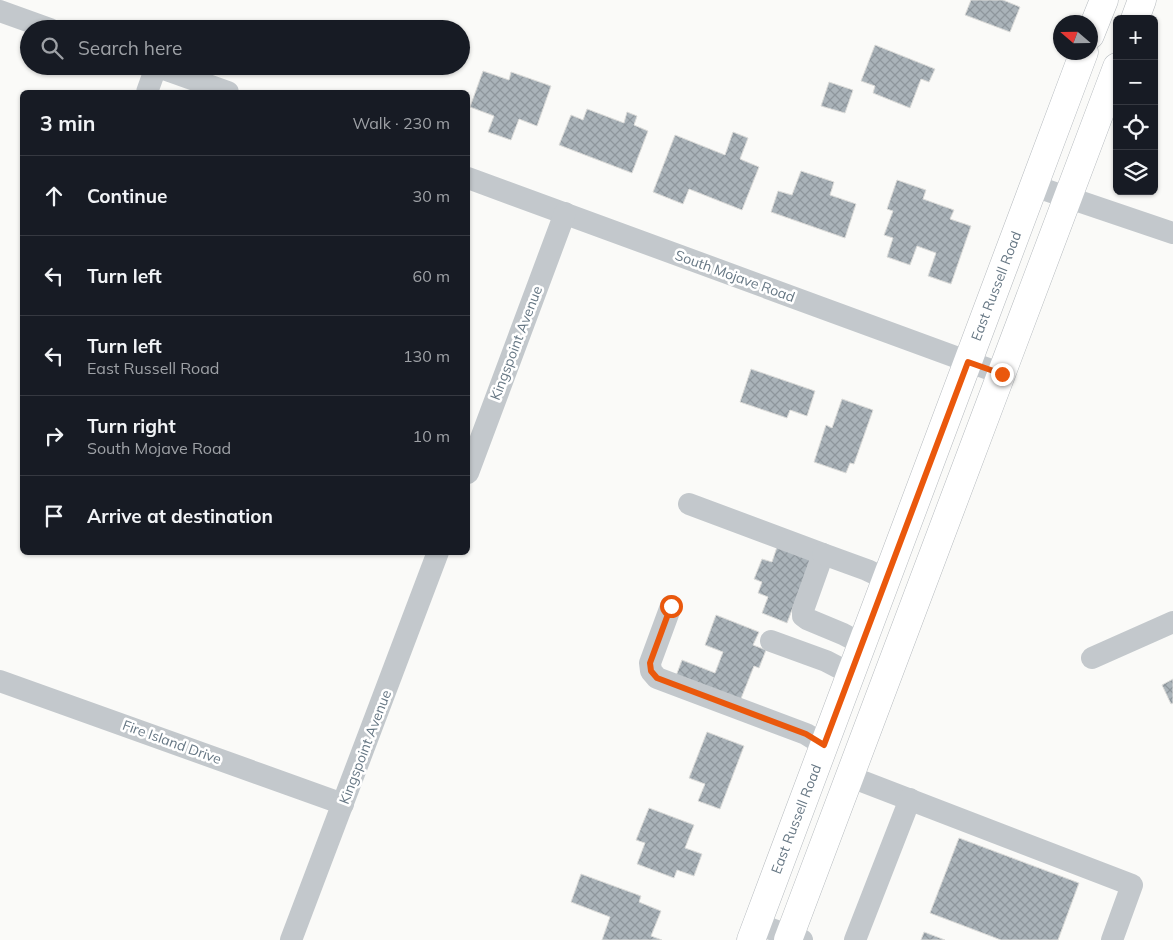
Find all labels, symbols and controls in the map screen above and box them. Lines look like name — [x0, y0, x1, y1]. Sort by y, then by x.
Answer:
north arrow — [1053, 15, 1098, 60]
map controls — [1113, 15, 1158, 195]
button: + — [1113, 15, 1158, 60]
search box — [20, 20, 470, 75]
icon: search — [38, 34, 66, 62]
text: Search here — [78, 36, 182, 60]
button: − — [1113, 60, 1158, 105]
button: locate — [1113, 105, 1158, 150]
text: 3 min — [40, 110, 95, 136]
text: Walk · 230 m — [352, 113, 450, 133]
button: layers — [1113, 150, 1158, 195]
icon: ahead — [40, 182, 68, 210]
text: Continue — [87, 184, 167, 208]
text: 30 m — [413, 186, 450, 206]
street label: East Russell Road — [967, 229, 1025, 343]
street label: South Mojave Road — [673, 246, 797, 306]
icon: left — [40, 262, 68, 290]
text: Turn left — [87, 264, 162, 288]
text: 60 m — [413, 266, 450, 286]
street label: Kingspoint Avenue — [486, 283, 546, 403]
text: Turn left — [87, 334, 162, 358]
icon: left — [40, 342, 68, 370]
text: 130 m — [403, 346, 450, 366]
text: East Russell Road — [87, 358, 219, 378]
route end — [991, 363, 1014, 386]
text: Turn right — [87, 414, 176, 438]
icon: right — [40, 422, 68, 450]
text: 10 m — [413, 426, 450, 446]
text: South Mojave Road — [87, 438, 231, 458]
icon: arrive — [40, 502, 68, 530]
text: Arrive at destination — [87, 504, 273, 528]
route start — [660, 595, 683, 618]
street label: Kingspoint Avenue — [335, 687, 395, 807]
street label: Fire Island Drive — [120, 716, 224, 768]
street label: East Russell Road — [767, 762, 825, 876]

